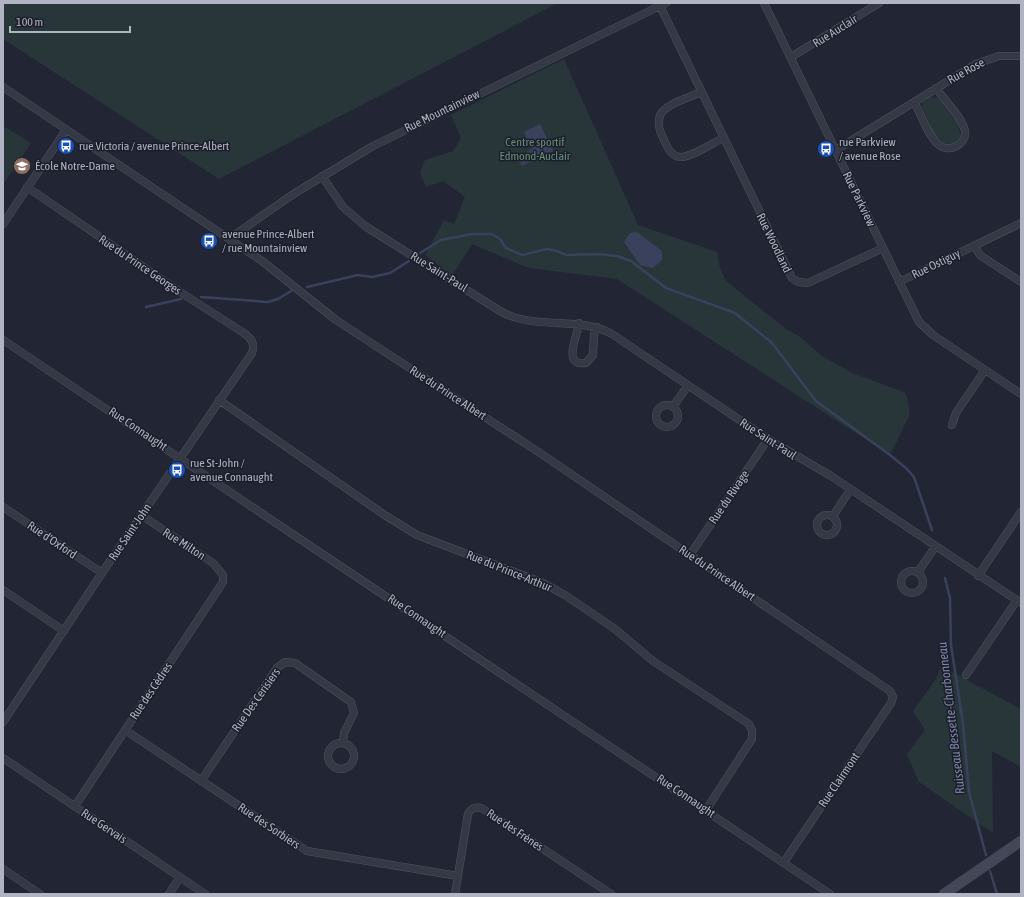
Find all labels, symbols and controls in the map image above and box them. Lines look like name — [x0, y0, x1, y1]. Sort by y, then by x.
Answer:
scale bar — [10, 8, 130, 34]
street label: Rue Auclair — [810, 12, 860, 50]
text: 100 m — [16, 15, 43, 29]
street label: Rue Rose — [945, 55, 987, 87]
street label: Rue Mountainview — [402, 87, 482, 135]
park label: Centre sportif Edmond-Auclair — [500, 135, 571, 163]
place label: rue Parkview / avenue Rose — [839, 135, 901, 163]
bus stop icon: rue Victoria / avenue Prince-Albert — [56, 136, 76, 156]
place label: rue Victoria / avenue Prince-Albert — [79, 139, 230, 153]
bus stop icon: rue Parkview / avenue Rose — [816, 139, 836, 159]
school or university icon: École Notre-Dame — [12, 156, 32, 176]
place label: École Notre-Dame — [35, 159, 115, 173]
street label: Rue Parkview — [840, 169, 878, 229]
street label: Rue Woodland — [754, 211, 794, 275]
place label: avenue Prince-Albert / rue Mountainview — [222, 227, 315, 255]
bus stop icon: avenue Prince-Albert / rue Mountainview — [199, 231, 219, 251]
street label: Rue du Prince Georges — [96, 232, 184, 298]
street label: Rue Ostiguy — [909, 246, 963, 282]
street label: Rue Saint-Paul — [408, 249, 471, 296]
street label: Rue du Prince Albert — [407, 363, 489, 423]
street label: Rue Connaught — [106, 404, 170, 454]
street label: Rue Saint-Paul — [737, 415, 800, 463]
place label: rue St-John / avenue Connaught — [190, 456, 274, 484]
bus stop icon: rue St-John / avenue Connaught — [167, 460, 187, 480]
street label: Rue du Rivage — [706, 468, 752, 526]
street label: Rue Saint-John — [106, 501, 154, 563]
street label: Rue d'Oxford — [25, 518, 79, 562]
street label: Rue Milton — [160, 525, 208, 563]
street label: Rue du Prince Albert — [676, 542, 758, 604]
street label: Rue du Prince-Arthur — [464, 547, 554, 595]
street label: Rue Connaught — [385, 591, 449, 641]
water label: Ruisseau Bessette-Charbonneau — [934, 641, 968, 795]
street label: Rue des Cèdres — [127, 660, 175, 722]
street label: Rue Des Cerisiers — [229, 666, 283, 734]
street label: Rue Clairmont — [816, 750, 863, 810]
street label: Rue Connaught — [654, 771, 718, 821]
street label: Rue des Sorbiers — [235, 800, 303, 852]
street label: Rue Gervais — [79, 806, 129, 846]
street label: Rue des Frénes — [484, 806, 546, 854]

